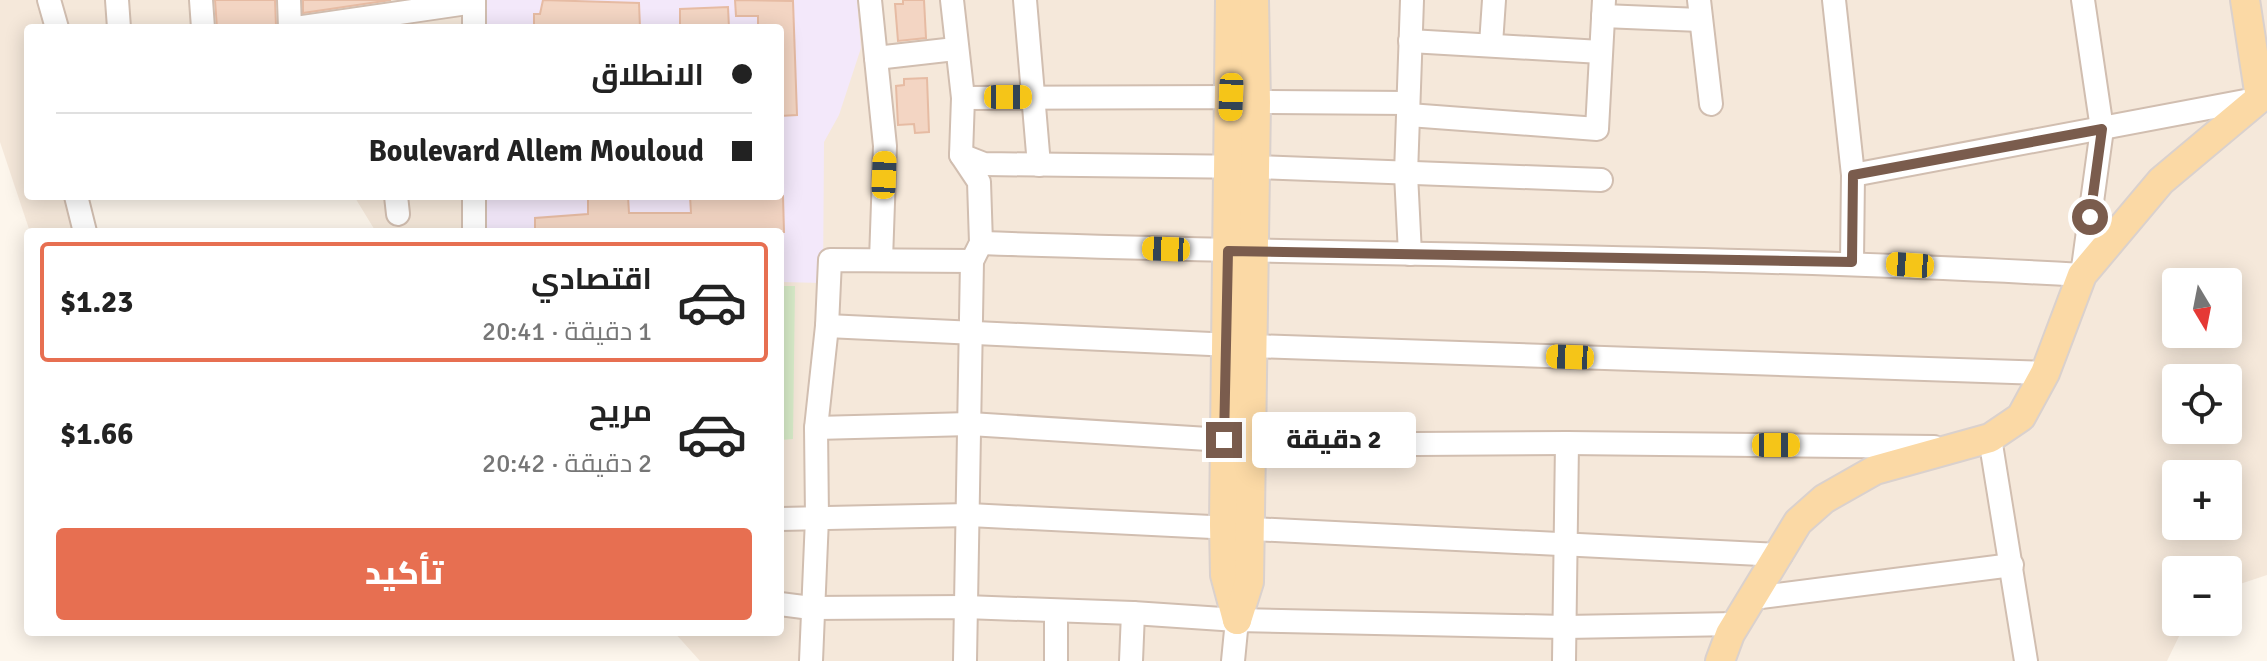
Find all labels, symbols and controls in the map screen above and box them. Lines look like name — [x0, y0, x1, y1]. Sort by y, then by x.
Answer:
text: الانطلاق — [591, 57, 704, 94]
car — [1218, 73, 1244, 121]
car — [984, 85, 1032, 109]
text: Boulevard Allem Mouloud — [368, 133, 704, 170]
car — [871, 151, 897, 199]
route start — [2072, 199, 2108, 235]
car — [1142, 236, 1190, 262]
car — [1885, 251, 1935, 279]
text: اقتصادي — [531, 261, 652, 298]
icon: car — [676, 266, 748, 338]
north arrow — [2162, 268, 2242, 348]
map controls — [2162, 268, 2242, 636]
text: $1.23 — [60, 284, 133, 321]
text: 1 دقيقة · 20:41 — [482, 316, 652, 348]
car — [1546, 344, 1594, 370]
button: locate — [2162, 364, 2242, 444]
text: مريح — [589, 393, 652, 430]
icon: car — [676, 398, 748, 470]
callout: 2 دقيقة — [1252, 412, 1416, 468]
text: $1.66 — [60, 416, 133, 453]
route end — [1206, 422, 1242, 458]
text: 2 دقيقة — [1286, 424, 1382, 456]
car — [1752, 433, 1800, 457]
text: 2 دقيقة · 20:42 — [482, 448, 652, 480]
button: + — [2162, 460, 2242, 540]
button: تأكيد — [56, 528, 752, 620]
button: − — [2162, 556, 2242, 636]

